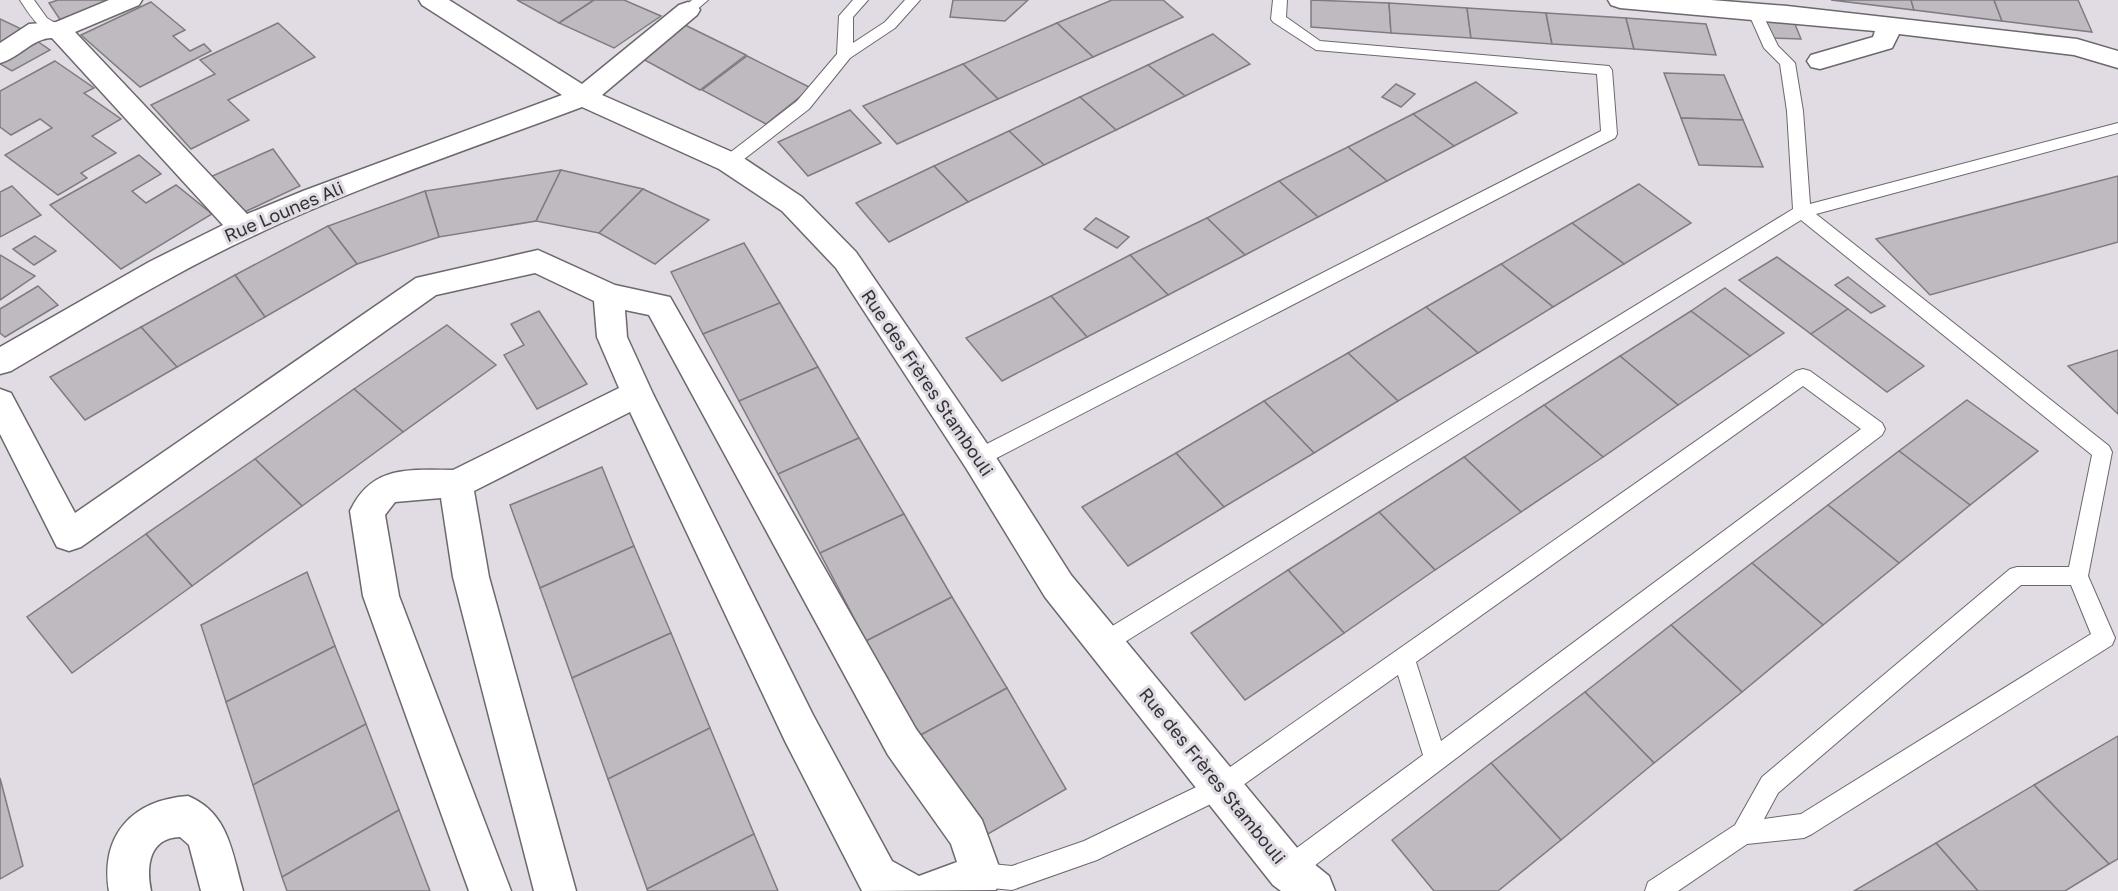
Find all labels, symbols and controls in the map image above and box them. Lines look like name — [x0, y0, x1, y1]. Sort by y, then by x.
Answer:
street label: Rue Lounes Ali — [221, 176, 347, 246]
street label: Rue des Frères Stambouli — [857, 285, 999, 480]
street label: Rue des Frères Stambouli — [1135, 683, 1291, 868]

